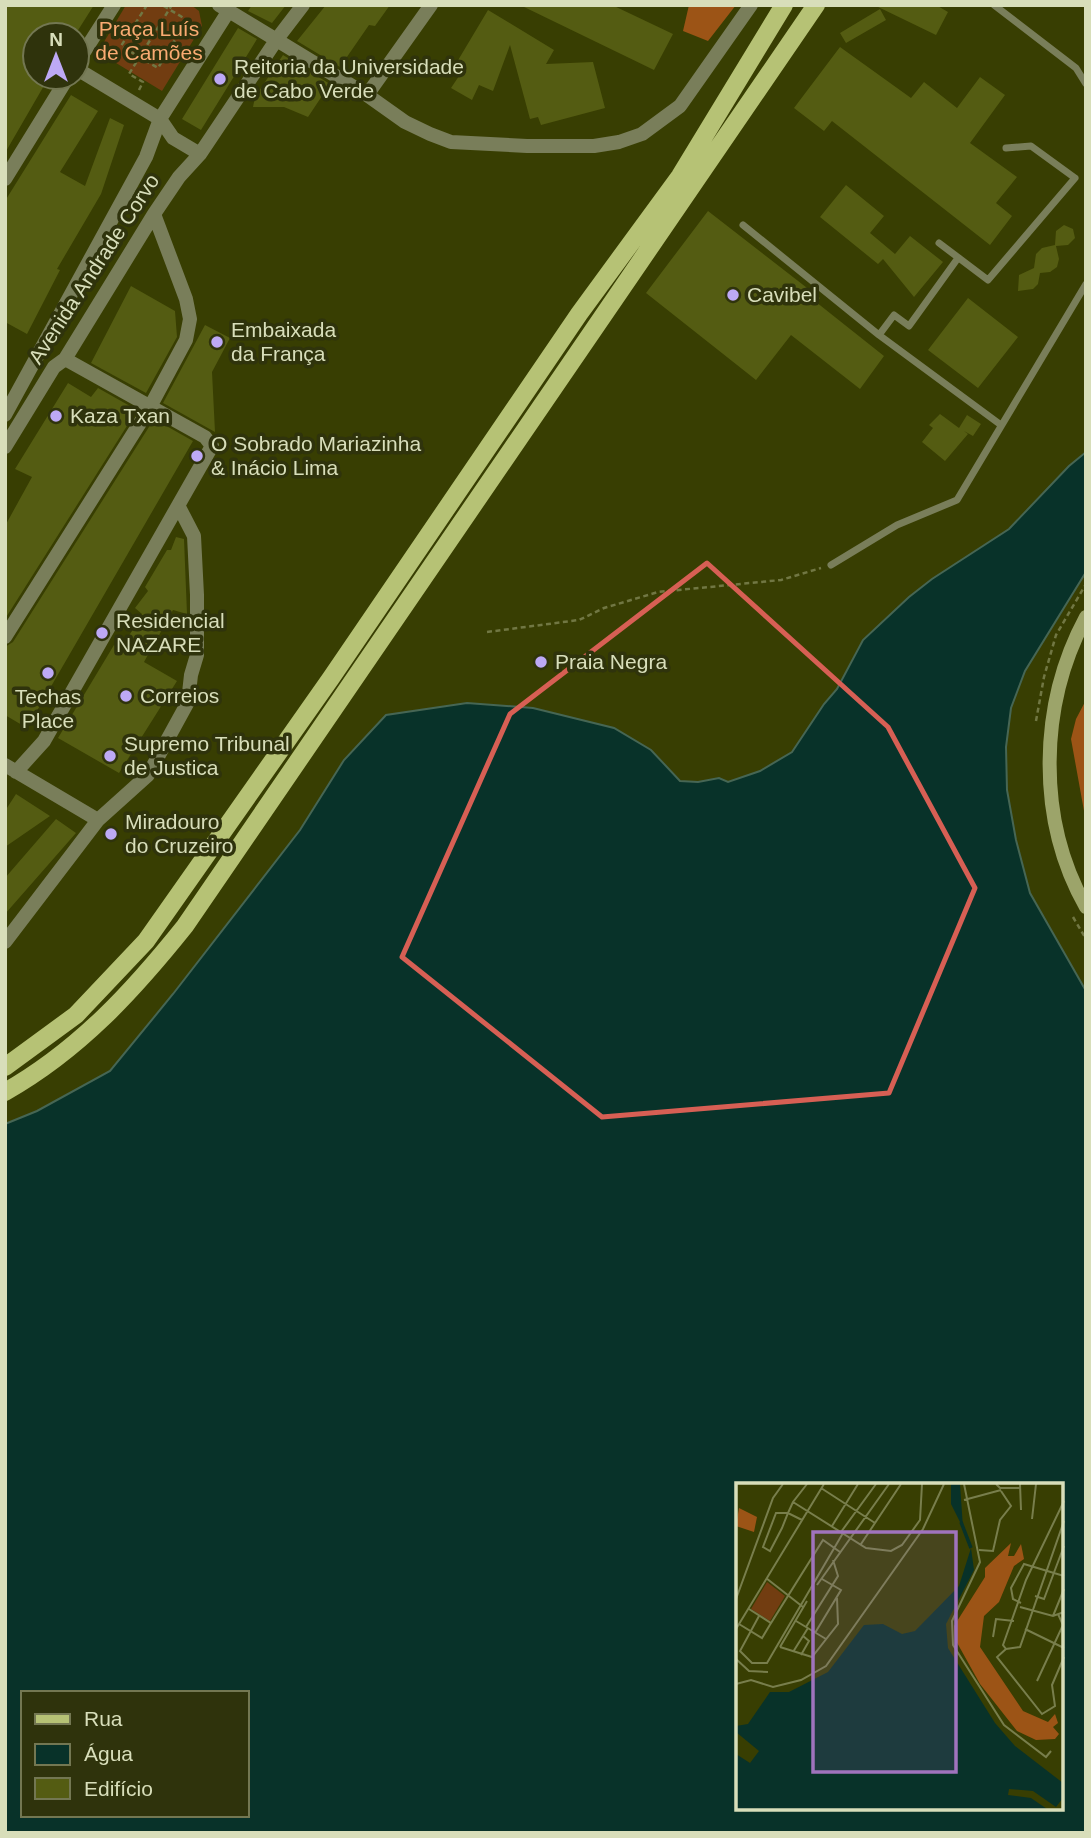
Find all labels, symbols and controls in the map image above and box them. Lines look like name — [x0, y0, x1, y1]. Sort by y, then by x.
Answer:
park label: Praça Luís de Camões — [95, 17, 203, 64]
north arrow — [21, 21, 91, 91]
text: N — [49, 29, 63, 50]
place label: Reitoria da Universidade de Cabo Verde — [234, 55, 464, 102]
marker: Reitoria da Universidade de Cabo Verde — [212, 71, 228, 87]
street label: Avenida Andrade Corvo — [24, 170, 164, 368]
place label: Cavibel — [747, 283, 817, 306]
marker: Cavibel — [725, 287, 741, 303]
place label: Embaixada da França — [231, 318, 336, 365]
marker: Embaixada da França — [209, 334, 225, 350]
place label: Kaza Txan — [70, 404, 170, 427]
marker: Kaza Txan — [48, 408, 64, 424]
place label: O Sobrado Mariazinha & Inácio Lima — [211, 432, 421, 479]
marker: O Sobrado Mariazinha & Inácio Lima — [189, 448, 205, 464]
place label: Residencial NAZARE — [116, 609, 225, 656]
marker: Residencial NAZARE — [94, 625, 110, 641]
place label: Praia Negra — [555, 650, 667, 673]
marker: Praia Negra — [533, 654, 549, 670]
marker: Techas Place — [40, 665, 56, 681]
place label: Correios — [140, 684, 219, 707]
place label: Techas Place — [15, 685, 81, 732]
marker: Correios — [118, 688, 134, 704]
place label: Supremo Tribunal de Justica — [124, 732, 290, 779]
marker: Supremo Tribunal de Justica — [102, 748, 118, 764]
place label: Miradouro do Cruzeiro — [125, 810, 234, 857]
marker: Miradouro do Cruzeiro — [103, 826, 119, 842]
inset map — [736, 1483, 1063, 1810]
legend — [21, 1691, 248, 1817]
text: Rua — [84, 1707, 123, 1730]
text: Água — [84, 1742, 133, 1765]
text: Edifício — [84, 1777, 153, 1800]

